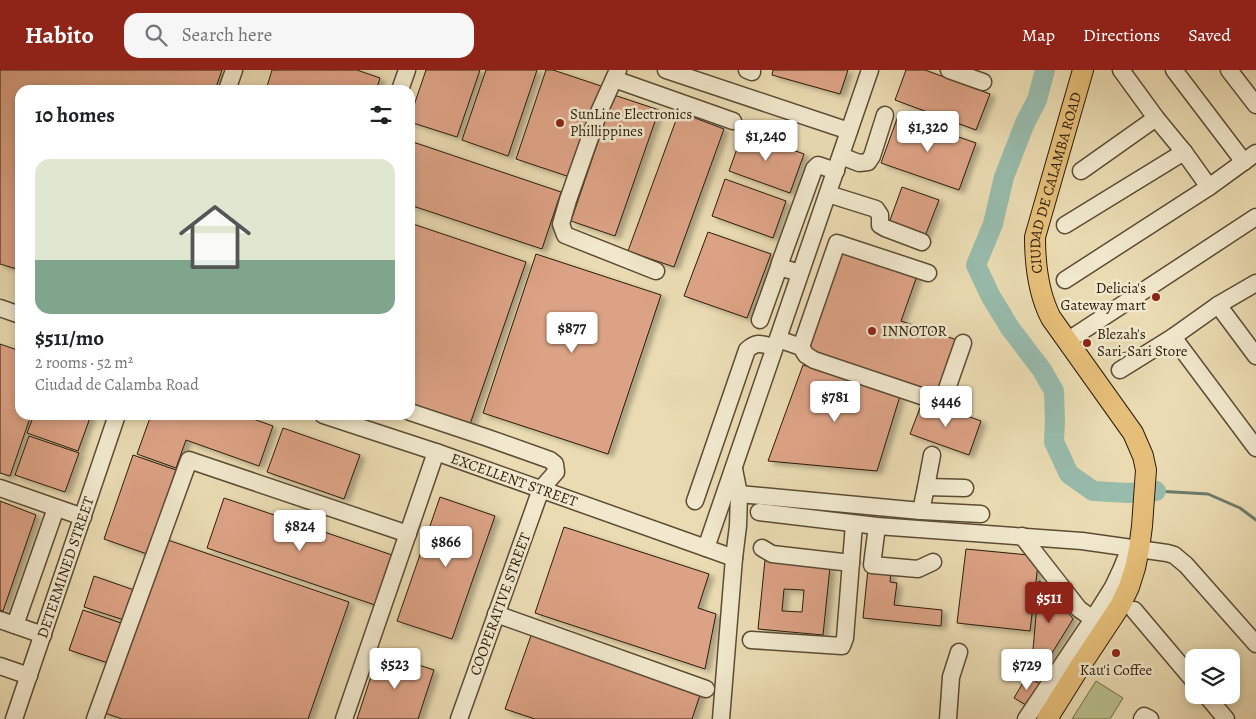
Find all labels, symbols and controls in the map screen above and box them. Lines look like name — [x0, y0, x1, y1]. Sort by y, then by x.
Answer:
search box — [124, 13, 474, 58]
text: Habito — [25, 19, 94, 51]
icon: search — [142, 21, 170, 49]
text: Search here — [182, 22, 272, 48]
text: Map — [1022, 23, 1055, 47]
text: Directions — [1083, 23, 1160, 47]
text: Saved — [1188, 23, 1231, 47]
street label: CIUDAD DE CALAMBA ROAD — [1025, 90, 1086, 275]
text: 10 homes — [35, 101, 115, 129]
icon: filters — [367, 101, 395, 129]
place label: SunLine Electronics Phillippines — [570, 104, 692, 141]
pin: $1,320 — [887, 111, 969, 153]
text: $1,320 — [908, 116, 948, 138]
marker: SunLine Electronics Phillippines — [554, 117, 566, 129]
pin: $1,240 — [725, 119, 807, 162]
text: $1,240 — [746, 125, 786, 147]
icon: home — [170, 192, 260, 282]
place label: Delicia's Gateway mart — [1061, 278, 1146, 315]
marker: Delicia's Gateway mart — [1150, 291, 1162, 303]
pin: $877 — [542, 312, 602, 354]
text: $877 — [558, 317, 586, 339]
place label: INNOTOR — [882, 321, 948, 341]
text: $511/mo — [35, 324, 104, 352]
place label: Blezah's Sari-Sari Store — [1097, 324, 1188, 361]
marker: INNOTOR — [866, 325, 878, 337]
marker: Blezah's Sari-Sari Store — [1081, 337, 1093, 349]
text: 2 rooms · 52 m² — [35, 352, 133, 374]
text: Ciudad de Calamba Road — [35, 374, 199, 396]
pin: $781 — [805, 380, 865, 423]
text: $781 — [821, 386, 849, 408]
pin: $446 — [916, 386, 976, 428]
text: $446 — [931, 391, 961, 413]
street label: EXCELLENT STREET — [448, 448, 581, 512]
street label: DETERMINED STREET — [32, 493, 99, 641]
pin: $824 — [270, 510, 330, 552]
text: $824 — [285, 515, 315, 537]
pin: $866 — [416, 526, 476, 568]
street label: COOPERATIVE STREET — [465, 529, 535, 678]
text: $866 — [431, 531, 461, 553]
pin: $511 — [1019, 582, 1079, 624]
text: $511 — [1036, 587, 1062, 609]
marker: Kau'i Coffee — [1110, 647, 1122, 659]
pin: $523 — [365, 648, 425, 690]
pin: $729 — [997, 648, 1057, 691]
map controls — [1185, 649, 1240, 704]
button: layers — [1185, 649, 1240, 704]
text: $523 — [381, 653, 409, 675]
text: $729 — [1012, 654, 1042, 676]
place label: Kau'i Coffee — [1080, 660, 1153, 680]

